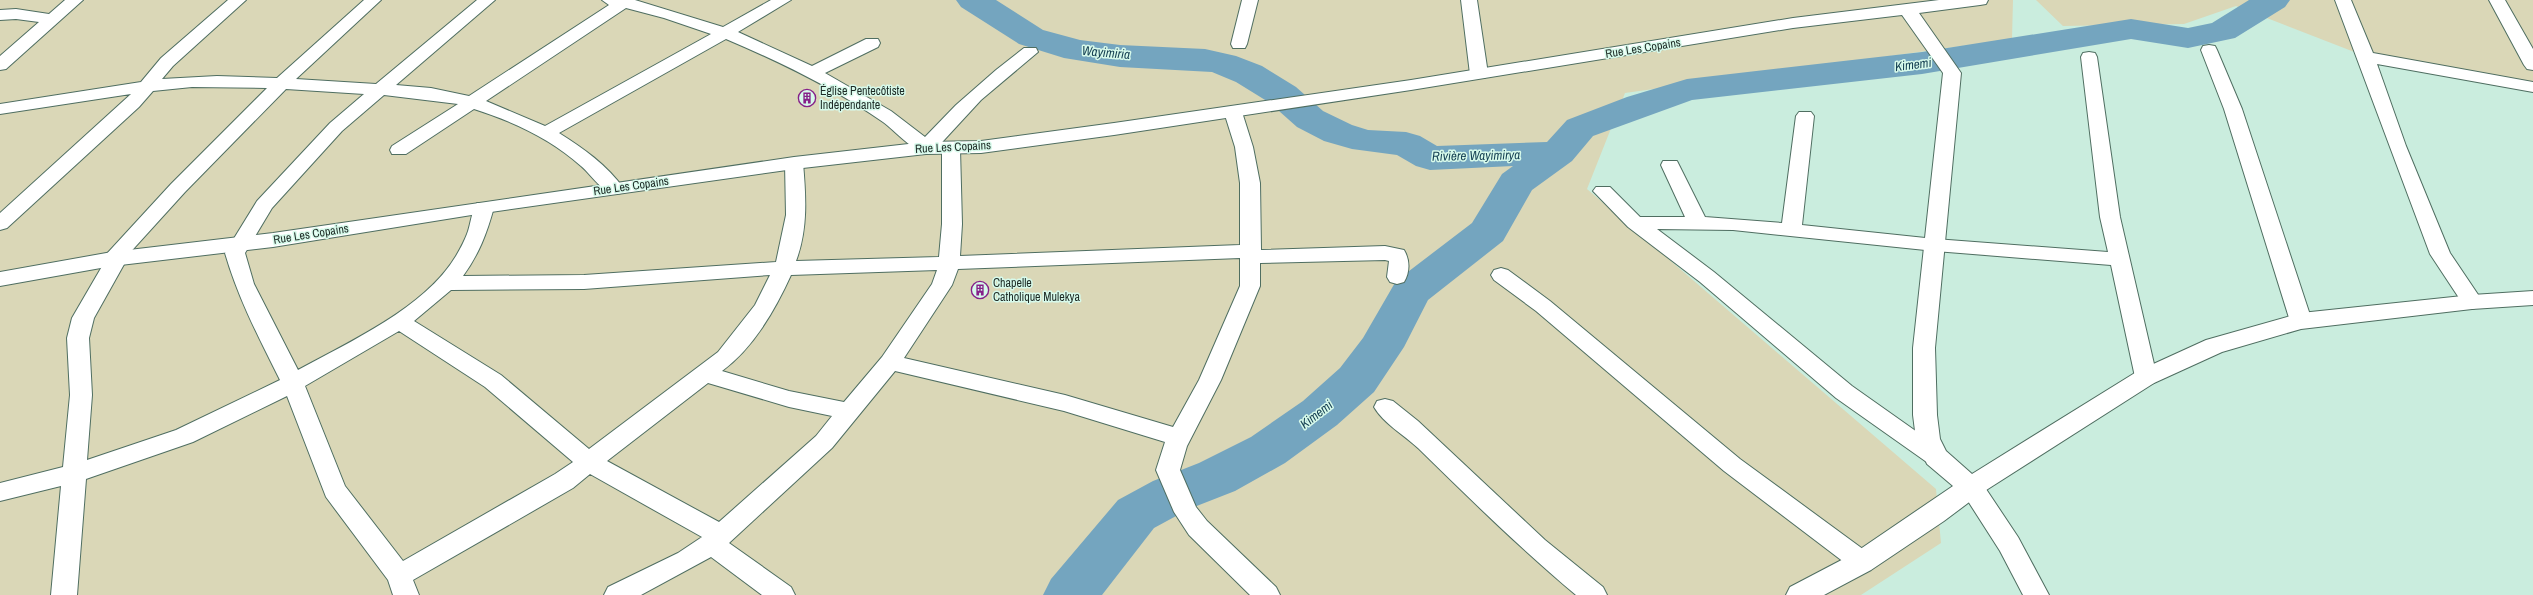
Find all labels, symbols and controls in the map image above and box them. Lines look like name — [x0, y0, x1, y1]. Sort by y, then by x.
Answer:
street label: Rue Les Copains — [1604, 34, 1682, 62]
water label: Wayimiria — [1081, 42, 1131, 63]
water label: Kimemi — [1894, 54, 1932, 75]
place label: Église Pentecôtiste Indépendante — [820, 83, 905, 113]
building icon: Église Pentecôtiste Indépendante — [797, 88, 817, 108]
street label: Rue Les Copains — [915, 137, 991, 157]
water label: Rivière Wayimirya — [1432, 146, 1520, 165]
street label: Rue Les Copains — [592, 173, 670, 199]
street label: Rue Les Copains — [272, 220, 350, 248]
place label: Chapelle Catholique Mulekya — [993, 275, 1080, 305]
building icon: Chapelle Catholique Mulekya — [970, 280, 990, 300]
water label: Kimemi — [1297, 396, 1336, 432]

